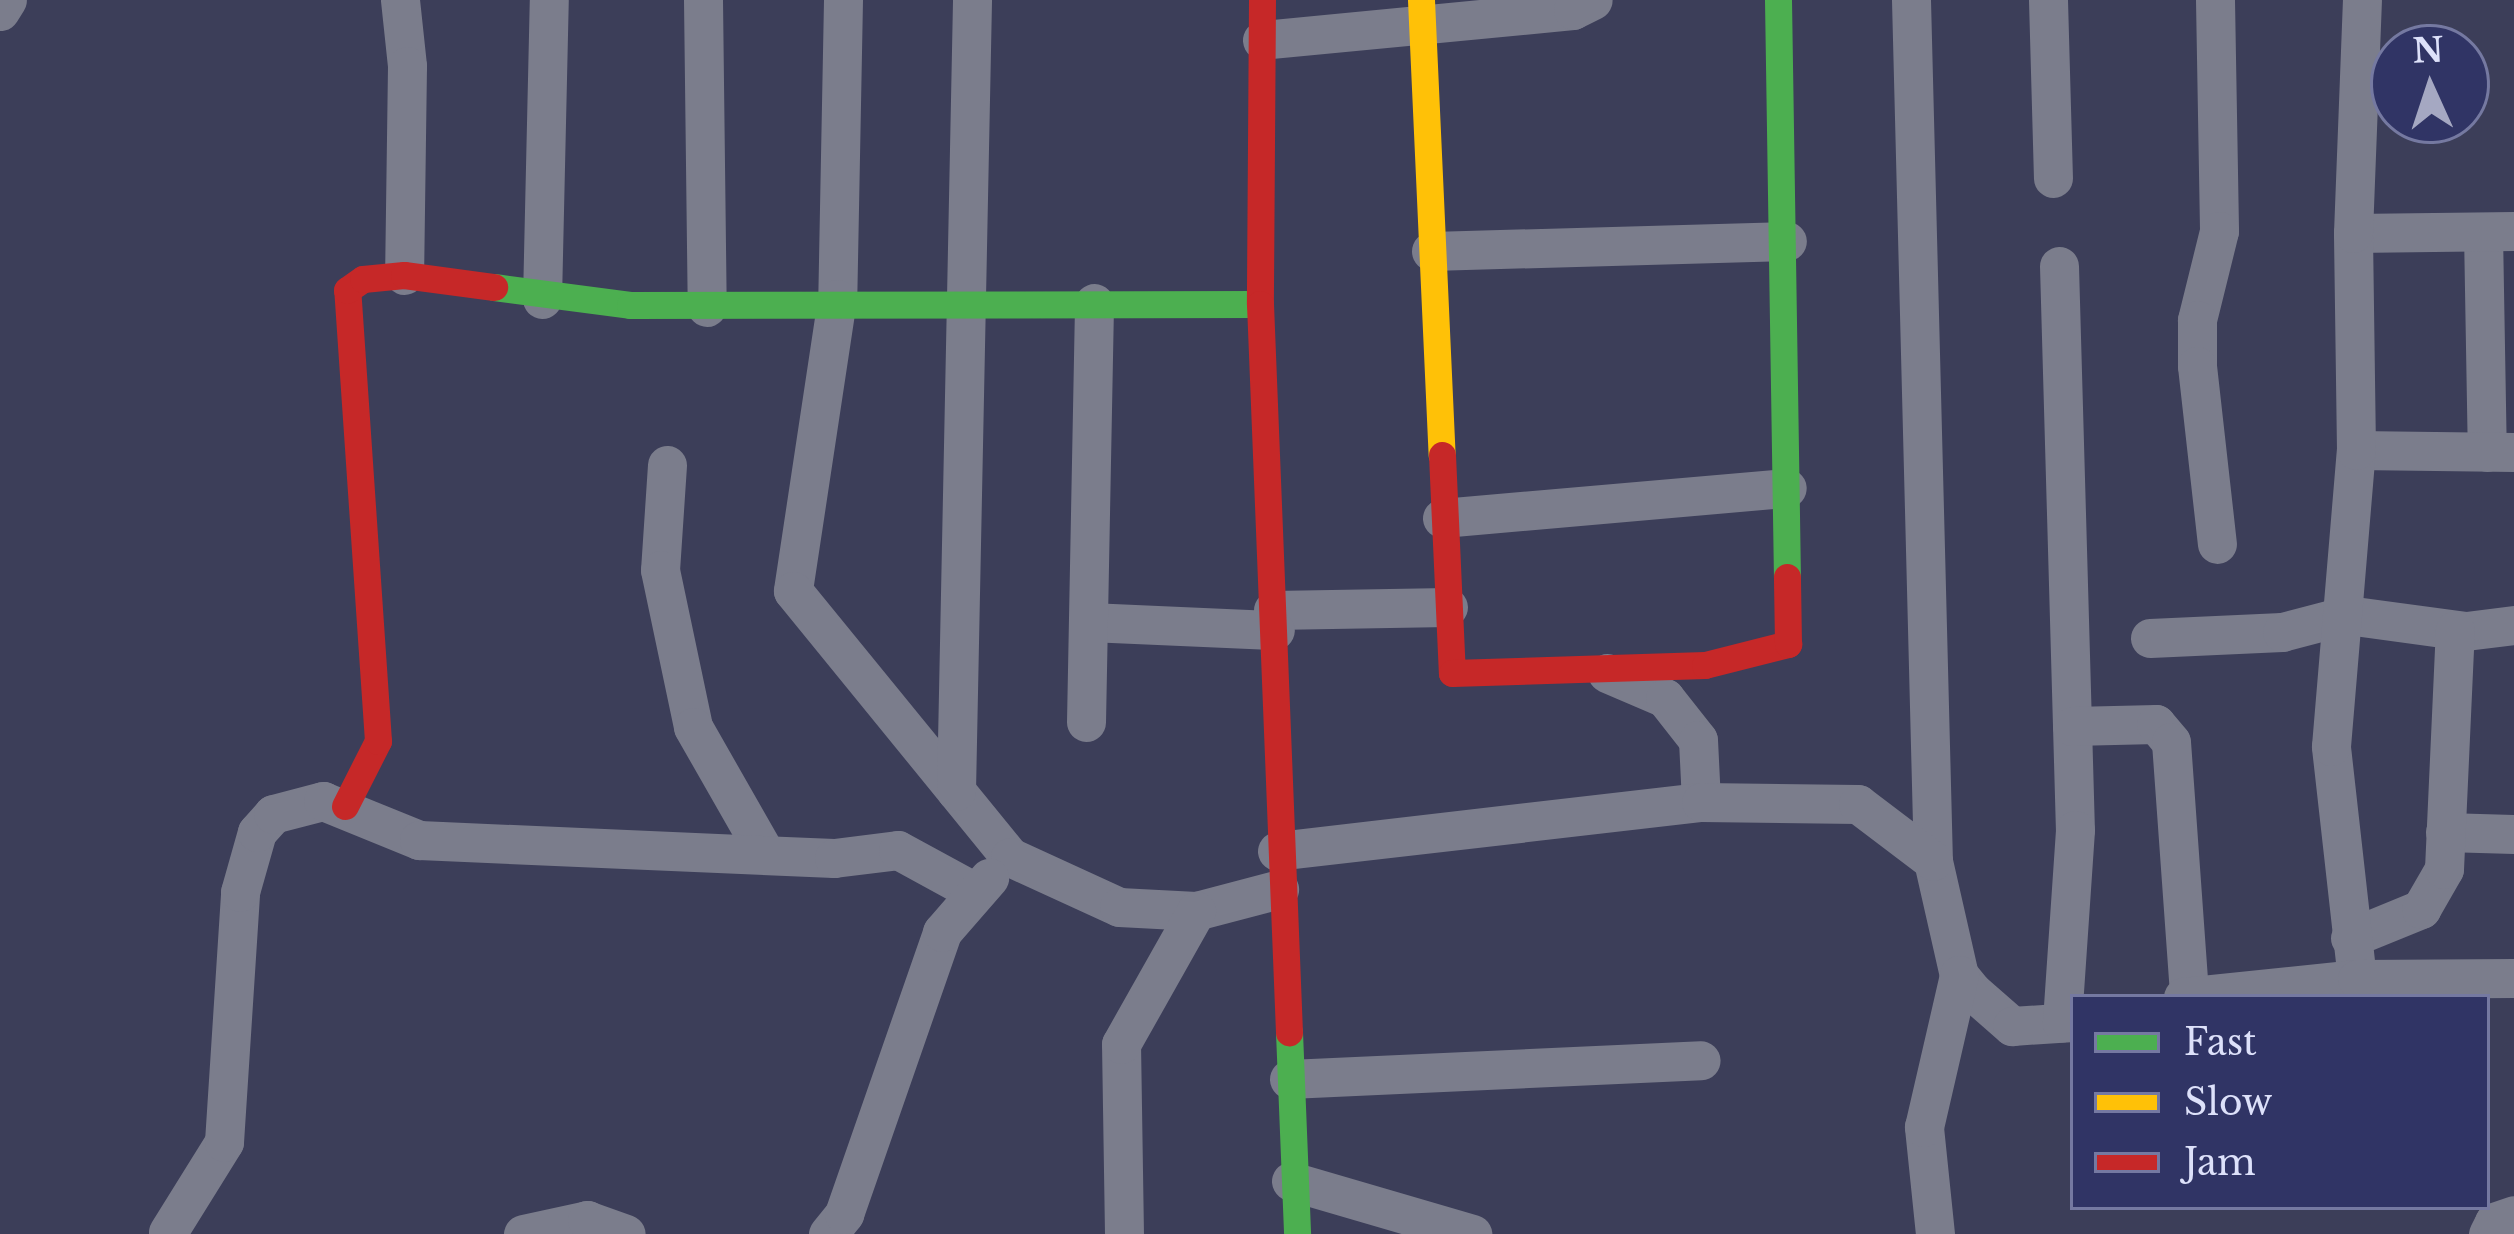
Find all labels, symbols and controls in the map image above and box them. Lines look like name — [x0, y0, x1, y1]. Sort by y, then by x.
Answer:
north arrow — [2370, 24, 2490, 144]
text: N — [2412, 29, 2445, 72]
legend — [2070, 994, 2490, 1210]
text: Fast — [2184, 1020, 2257, 1065]
text: Slow — [2184, 1080, 2272, 1125]
text: Jam — [2184, 1140, 2256, 1185]

